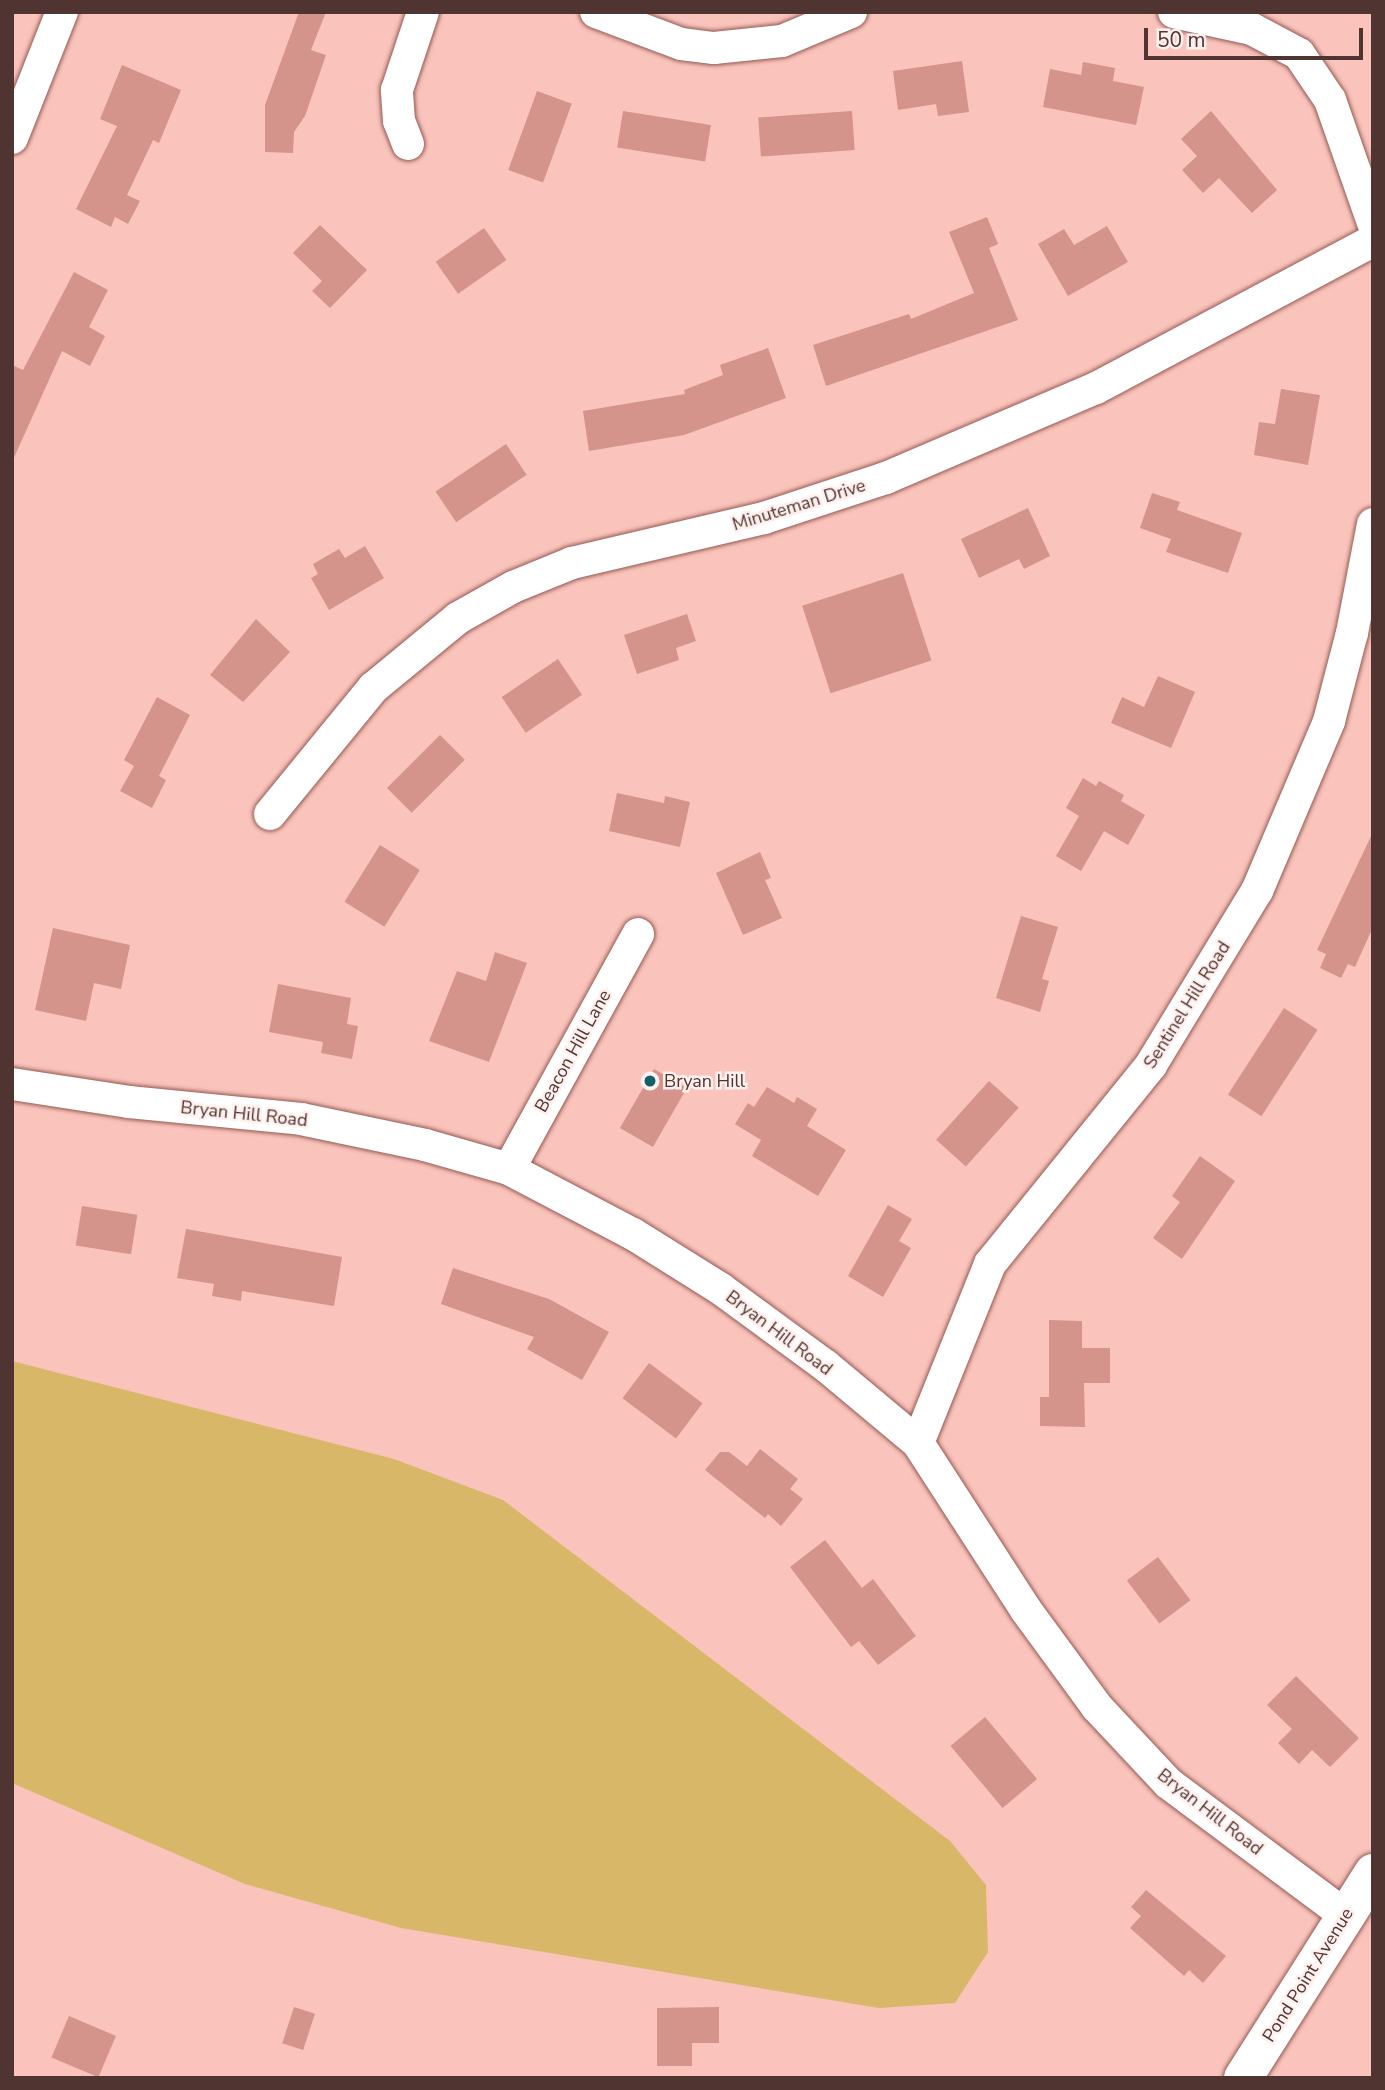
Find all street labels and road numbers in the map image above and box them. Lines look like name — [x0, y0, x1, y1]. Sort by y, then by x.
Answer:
street label: Minuteman Drive — [730, 474, 868, 536]
street label: Sentinel Hill Road — [1139, 937, 1235, 1073]
street label: Beacon Hill Lane — [530, 986, 616, 1116]
street label: Bryan Hill Road — [179, 1097, 309, 1131]
street label: Bryan Hill Road — [722, 1286, 836, 1380]
street label: Bryan Hill Road — [1153, 1764, 1267, 1860]
street label: Pond Point Avenue — [1258, 1904, 1358, 2046]

